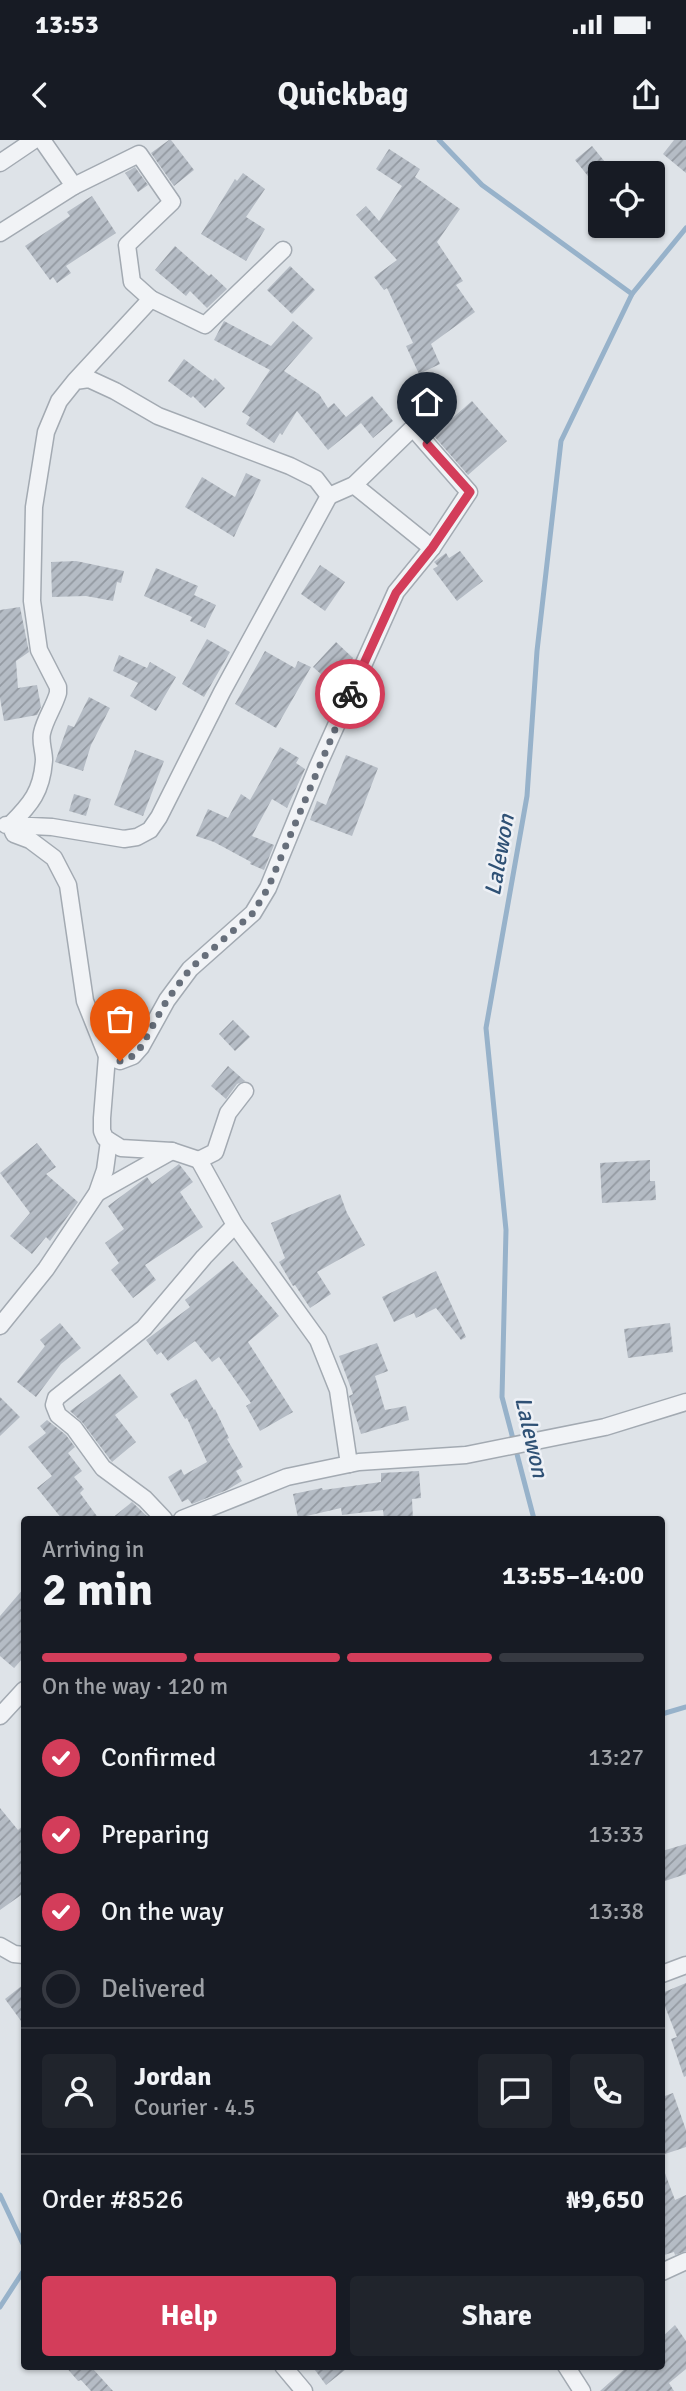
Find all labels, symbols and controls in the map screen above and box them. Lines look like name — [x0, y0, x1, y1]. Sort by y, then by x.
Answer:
text: 13:53 — [35, 9, 99, 41]
text: Quickbag — [278, 75, 409, 114]
icon: back — [21, 76, 59, 114]
icon: share — [627, 76, 665, 114]
map controls — [588, 161, 665, 238]
button: locate — [588, 161, 665, 238]
pin — [397, 372, 457, 444]
icon: home — [408, 383, 446, 421]
courier — [315, 659, 385, 729]
icon: bike — [331, 675, 369, 713]
water label: Lalewon — [478, 811, 521, 898]
pin — [90, 989, 150, 1061]
icon: bag — [101, 1000, 139, 1038]
water label: Lalewon — [508, 1394, 555, 1482]
text: Arriving in — [42, 1535, 144, 1564]
text: 13:55–14:00 — [502, 1560, 644, 1592]
text: 2 min — [42, 1562, 153, 1618]
text: On the way · 120 m — [42, 1672, 228, 1701]
icon: check — [42, 1739, 80, 1777]
text: Confirmed — [101, 1742, 216, 1774]
text: 13:27 — [588, 1743, 644, 1772]
icon: check — [42, 1816, 80, 1854]
text: Preparing — [101, 1819, 209, 1851]
text: 13:33 — [588, 1820, 644, 1849]
icon: check — [42, 1893, 80, 1931]
text: On the way — [101, 1896, 224, 1928]
text: 13:38 — [588, 1897, 644, 1926]
text: Delivered — [101, 1973, 206, 2005]
button: person — [42, 2054, 116, 2128]
button: chat — [478, 2054, 552, 2128]
button: phone — [570, 2054, 644, 2128]
text: Jordan — [134, 2061, 211, 2093]
text: Courier · 4.5 — [134, 2093, 255, 2122]
text: Order #8526 — [42, 2184, 183, 2216]
text: ₦9,650 — [566, 2184, 644, 2216]
button: Help — [42, 2276, 336, 2356]
button: Share — [350, 2276, 644, 2356]

